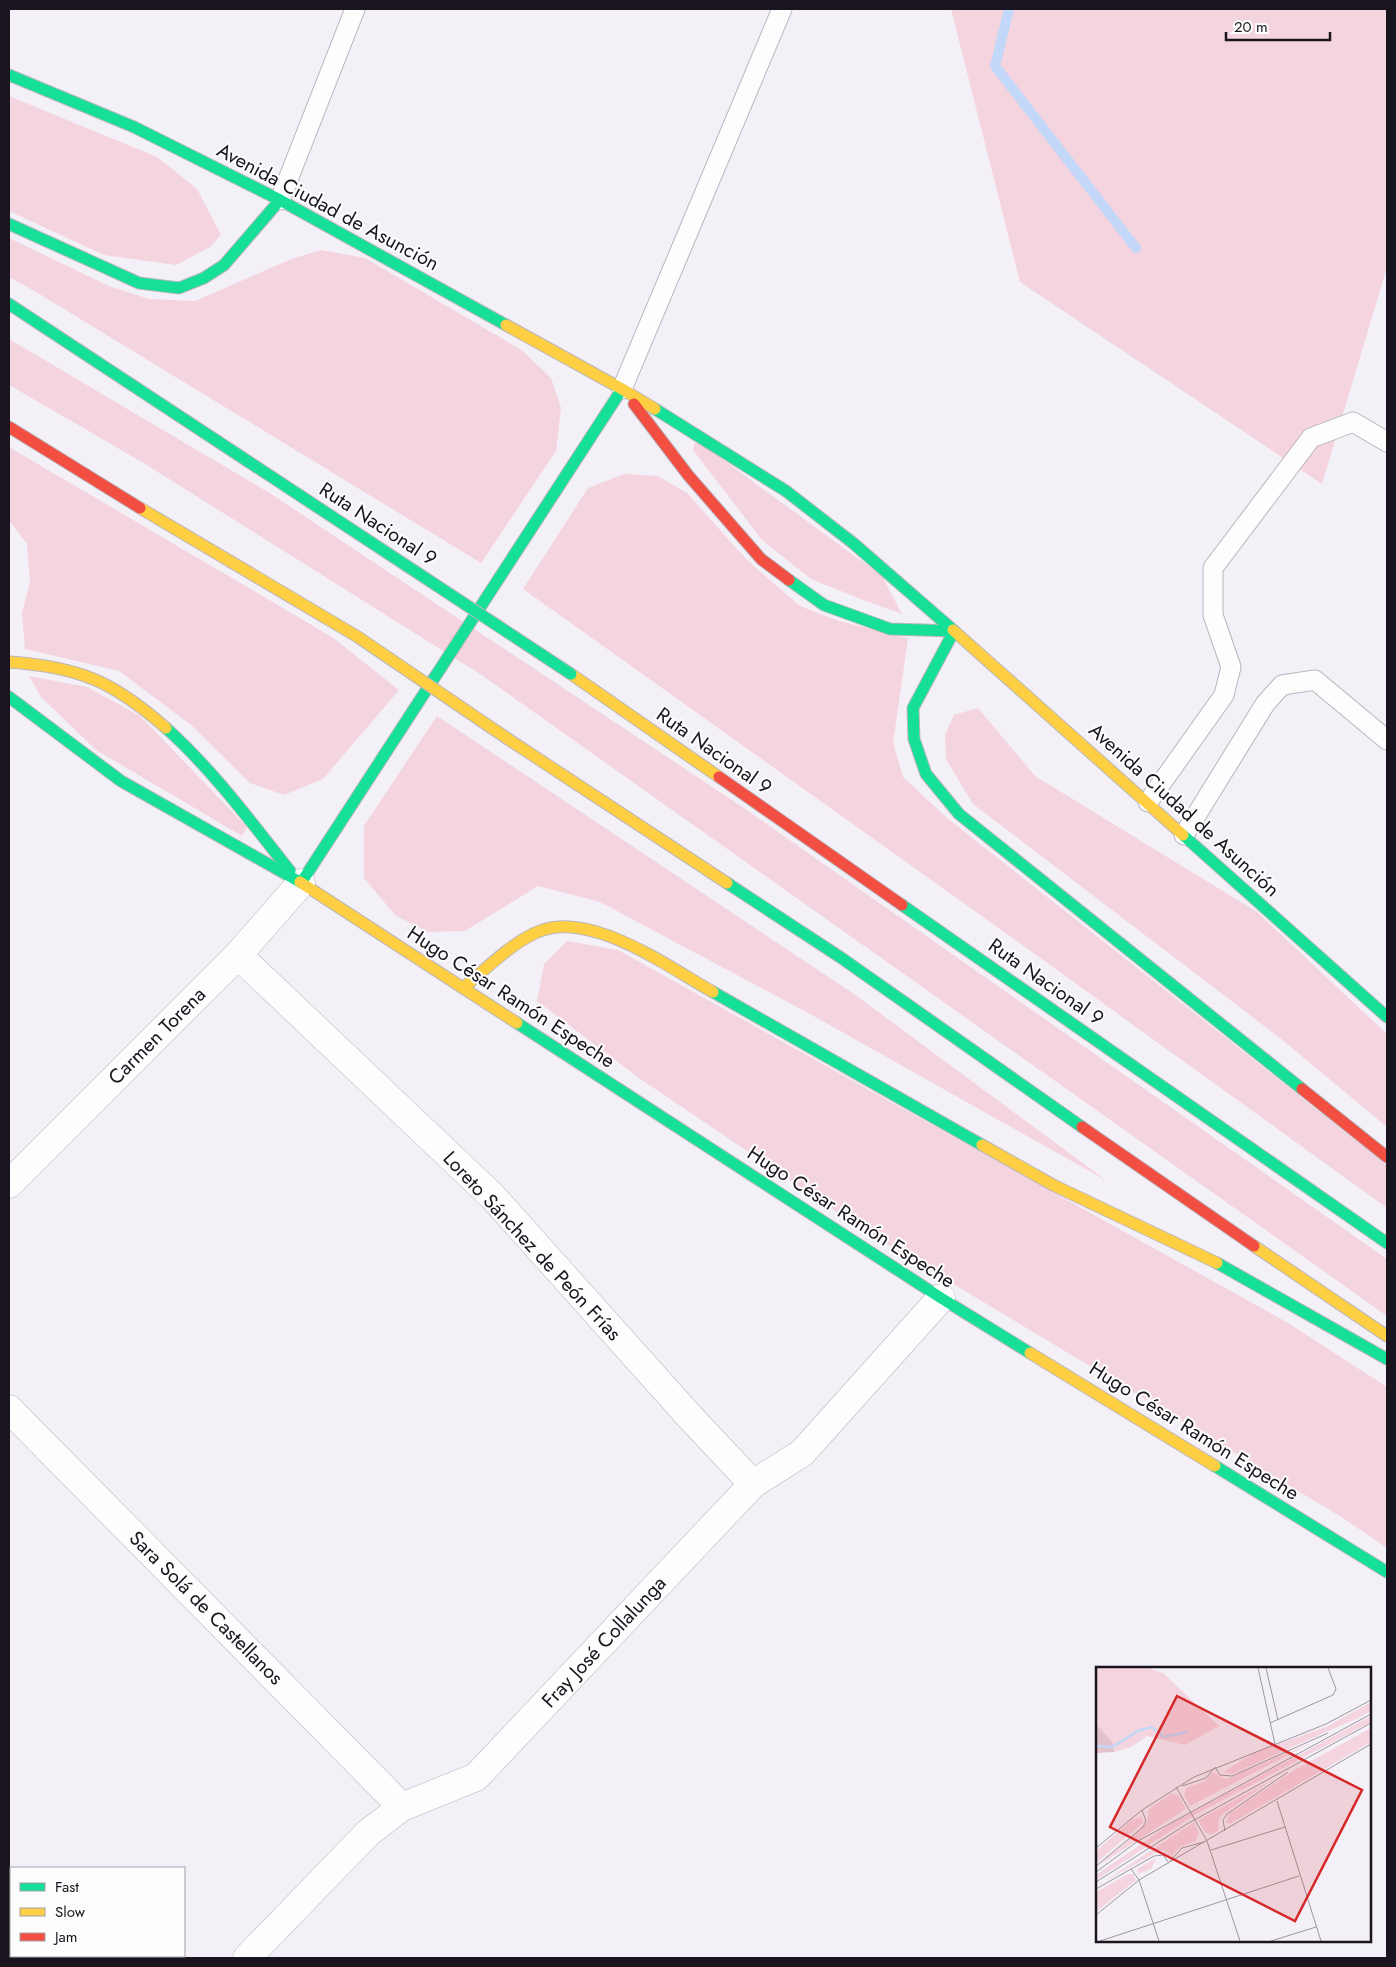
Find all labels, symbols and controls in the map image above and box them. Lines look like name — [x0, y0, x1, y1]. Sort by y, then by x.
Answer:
scale bar — [1226, 10, 1330, 42]
text: 20 m — [1234, 16, 1268, 38]
street label: Avenida Ciudad de Asunción — [212, 136, 444, 278]
street label: Ruta Nacional 9 — [313, 475, 443, 573]
street label: Ruta Nacional 9 — [650, 700, 778, 802]
street label: Avenida Ciudad de Asunción — [1082, 716, 1286, 904]
street label: Hugo César Ramón Espeche — [401, 919, 621, 1075]
street label: Ruta Nacional 9 — [982, 931, 1110, 1033]
street label: Carmen Torena — [102, 981, 212, 1091]
street label: Hugo César Ramón Espeche — [741, 1139, 961, 1295]
street label: Loreto Sánchez de Peón Frías — [436, 1145, 628, 1347]
street label: Hugo César Ramón Espeche — [1083, 1354, 1305, 1508]
street label: Sara Solá de Castellanos — [122, 1524, 290, 1692]
street label: Fray José Collalunga — [535, 1570, 673, 1714]
inset map — [1096, 1667, 1371, 1942]
legend — [10, 1867, 185, 1957]
text: Fast — [55, 1876, 79, 1898]
text: Slow — [55, 1901, 86, 1923]
text: Jam — [53, 1926, 78, 1948]

